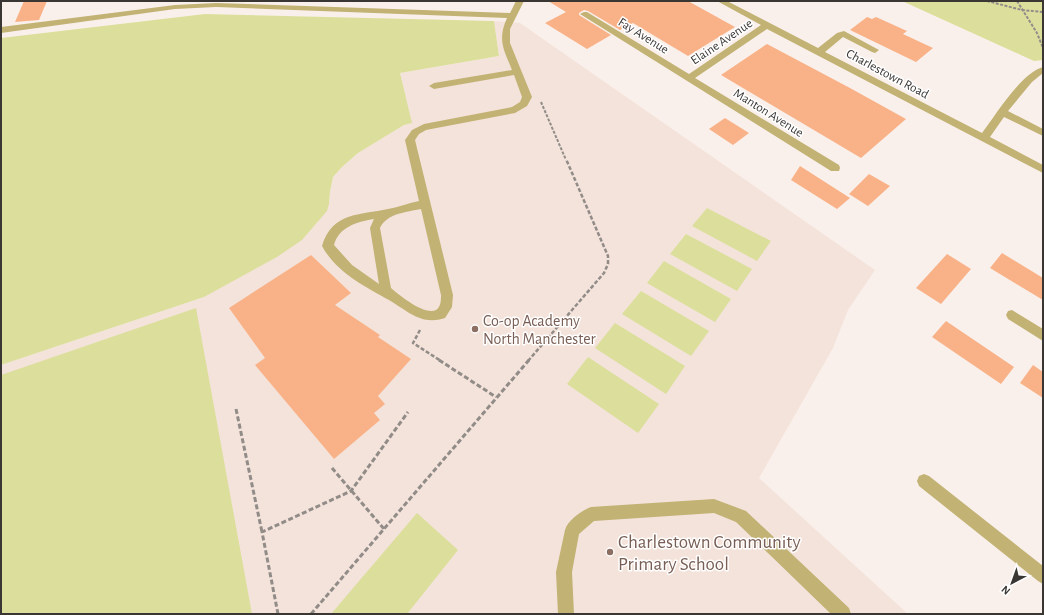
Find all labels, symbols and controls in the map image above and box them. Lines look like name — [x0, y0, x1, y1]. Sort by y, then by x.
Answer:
street label: Fay Avenue — [616, 16, 671, 57]
street label: Elaine Avenue — [689, 17, 755, 68]
street label: Charlestown Road — [844, 47, 931, 102]
street label: Manton Avenue — [731, 87, 805, 140]
place label: Co-op Academy North Manchester — [483, 313, 597, 347]
marker: Co-op Academy North Manchester — [470, 324, 480, 334]
place label: Charlestown Community Primary School — [618, 533, 801, 574]
marker: Charlestown Community Primary School — [605, 547, 615, 557]
north arrow — [992, 563, 1032, 603]
text: N — [999, 584, 1012, 597]

